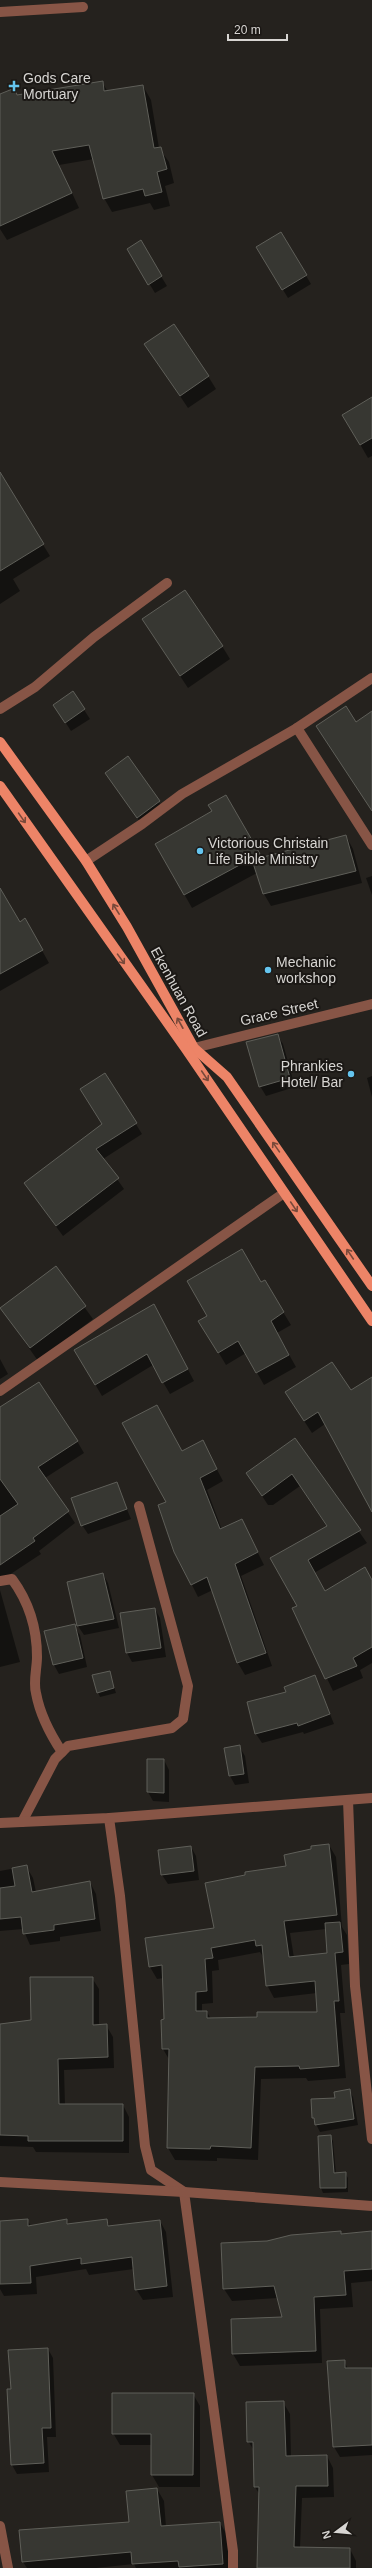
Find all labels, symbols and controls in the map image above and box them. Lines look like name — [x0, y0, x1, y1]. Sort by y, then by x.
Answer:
scale bar — [228, 16, 287, 42]
text: 20 m — [234, 23, 261, 37]
place label: Gods Care Mortuary — [23, 70, 91, 102]
marker: Gods Care Mortuary — [8, 80, 20, 92]
one-way arrow — [18, 812, 26, 823]
place label: Victorious Christain Life Bible Ministry — [208, 835, 328, 867]
marker: Victorious Christain Life Bible Ministry — [195, 846, 205, 856]
one-way arrow — [112, 904, 120, 915]
street label: Ekenhuan Road — [148, 944, 210, 1040]
one-way arrow — [117, 953, 125, 964]
place label: Mechanic workshop — [275, 954, 336, 986]
marker: Mechanic workshop — [263, 965, 273, 975]
street label: Grace Street — [239, 995, 320, 1029]
one-way arrow — [175, 1017, 183, 1029]
place label: Phrankies Hotel/ Bar — [281, 1058, 343, 1090]
marker: Phrankies Hotel/ Bar — [346, 1069, 356, 1079]
one-way arrow — [201, 1070, 209, 1081]
one-way arrow — [272, 1141, 280, 1152]
one-way arrow — [290, 1201, 298, 1212]
one-way arrow — [346, 1248, 354, 1259]
north arrow — [316, 2512, 356, 2552]
text: N — [320, 2529, 333, 2540]

